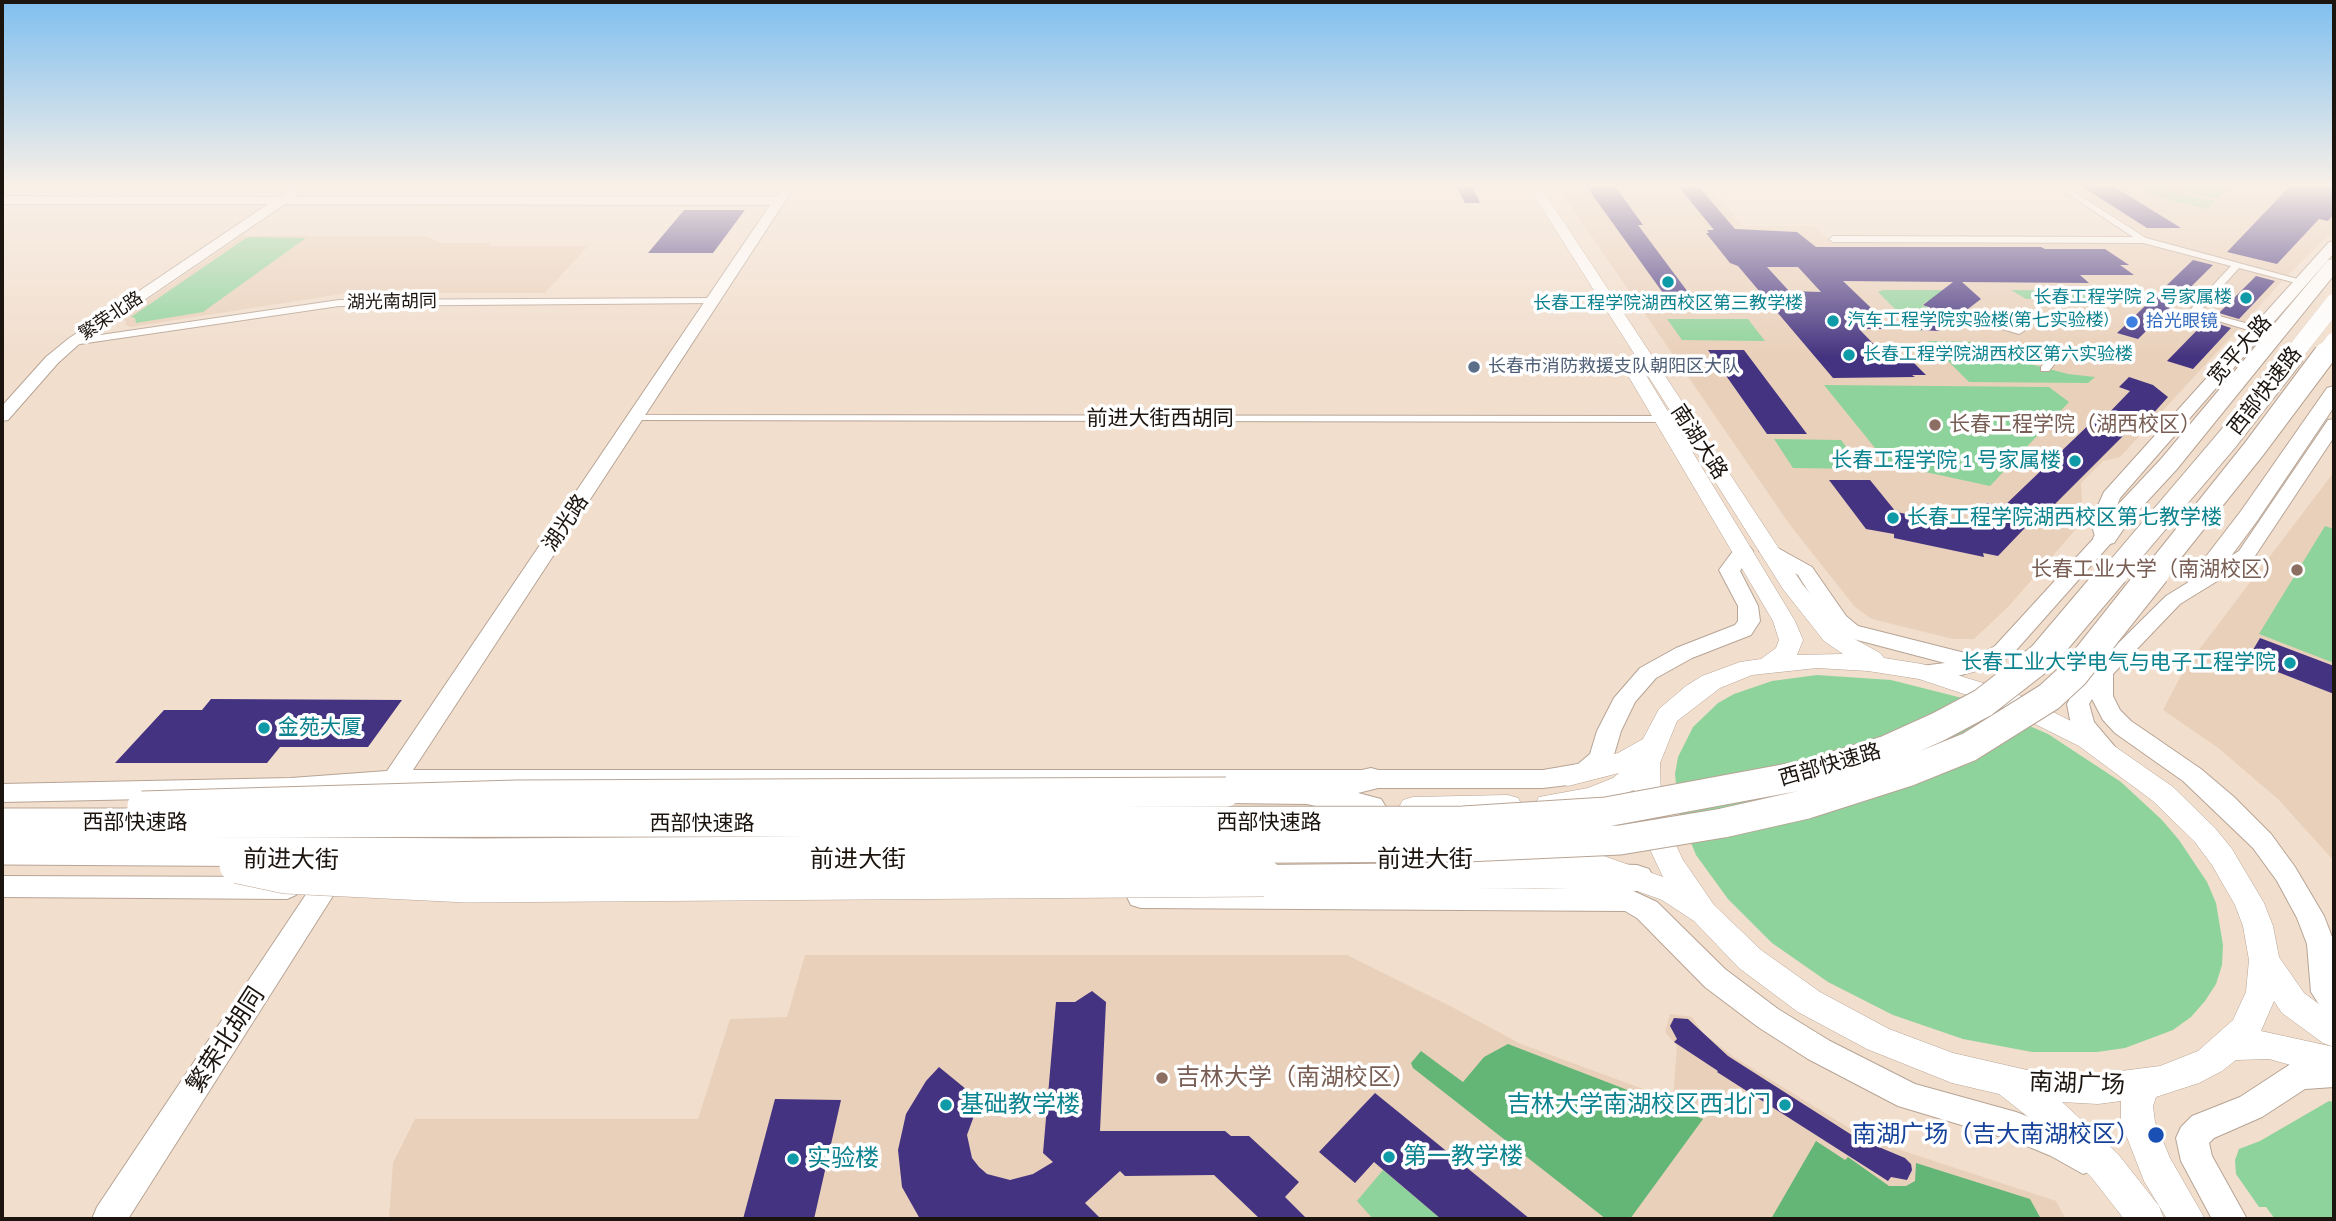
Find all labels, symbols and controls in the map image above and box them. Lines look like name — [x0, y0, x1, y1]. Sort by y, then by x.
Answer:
marker: 长春工程学院湖西校区第三教学楼 — [1660, 274, 1676, 290]
street label: 繁荣北路 — [75, 287, 147, 345]
place label: 长春工程学院 2 号家属楼 — [2033, 287, 2232, 309]
street label: 湖光南胡同 — [347, 290, 437, 314]
marker: 长春工程学院 2 号家属楼 — [2238, 290, 2254, 306]
place label: 长春工程学院湖西校区第三教学楼 — [1533, 293, 1803, 315]
place label: 汽车工程学院实验楼(第七实验楼) — [1847, 310, 2109, 332]
street label: 宽平大路 — [2203, 310, 2277, 390]
place label: 拾光眼镜 — [2146, 311, 2218, 333]
marker: 汽车工程学院实验楼(第七实验楼) — [1825, 313, 1841, 329]
marker: 拾光眼镜 — [2124, 314, 2140, 330]
street label: 西部快速路 — [2223, 342, 2307, 440]
place label: 长春工程学院湖西校区第六实验楼 — [1863, 344, 2133, 366]
marker: 长春工程学院湖西校区第六实验楼 — [1841, 347, 1857, 363]
place label: 长春市消防救援支队朝阳区大队 — [1488, 356, 1740, 378]
marker: 长春市消防救援支队朝阳区大队 — [1466, 359, 1482, 375]
street label: 南湖大路 — [1666, 400, 1732, 484]
street label: 前进大街西胡同 — [1087, 406, 1233, 432]
place label: 长春工程学院（湖西校区） — [1949, 412, 2201, 438]
marker: 长春工程学院（湖西校区） — [1927, 417, 1943, 433]
place label: 长春工程学院 1 号家属楼 — [1831, 448, 2061, 474]
marker: 长春工程学院 1 号家属楼 — [2067, 453, 2083, 469]
street label: 湖光路 — [538, 490, 594, 556]
place label: 长春工程学院湖西校区第七教学楼 — [1907, 505, 2222, 531]
marker: 长春工程学院湖西校区第七教学楼 — [1885, 510, 1901, 526]
place label: 长春工业大学（南湖校区） — [2031, 557, 2283, 583]
marker: 长春工业大学（南湖校区） — [2289, 562, 2305, 578]
place label: 长春工业大学电气与电子工程学院 — [1961, 650, 2276, 676]
marker: 长春工业大学电气与电子工程学院 — [2282, 655, 2298, 671]
place label: 金苑大厦 — [278, 715, 362, 741]
marker: 金苑大厦 — [256, 720, 272, 736]
street label: 西部快速路 — [1776, 738, 1884, 792]
street label: 西部快速路 — [83, 810, 187, 836]
street label: 西部快速路 — [1217, 810, 1321, 836]
street label: 西部快速路 — [650, 811, 754, 837]
street label: 前进大街 — [243, 845, 339, 875]
street label: 前进大街 — [810, 846, 906, 874]
street label: 前进大街 — [1377, 846, 1473, 874]
street label: 繁荣北胡同 — [181, 982, 271, 1098]
place label: 吉林大学（南湖校区） — [1176, 1064, 1416, 1092]
street label: 南湖广场 — [2029, 1068, 2125, 1100]
marker: 吉林大学（南湖校区） — [1154, 1070, 1170, 1086]
place label: 基础教学楼 — [960, 1091, 1080, 1119]
place label: 吉林大学南湖校区西北门 — [1507, 1091, 1771, 1119]
marker: 基础教学楼 — [938, 1097, 954, 1113]
marker: 吉林大学南湖校区西北门 — [1777, 1097, 1793, 1113]
place label: 南湖广场（吉大南湖校区） — [1852, 1121, 2140, 1149]
marker: 南湖广场（吉大南湖校区） — [2146, 1125, 2166, 1145]
place label: 第一教学楼 — [1403, 1143, 1523, 1171]
place label: 实验楼 — [807, 1145, 879, 1173]
marker: 第一教学楼 — [1381, 1149, 1397, 1165]
marker: 实验楼 — [785, 1151, 801, 1167]

